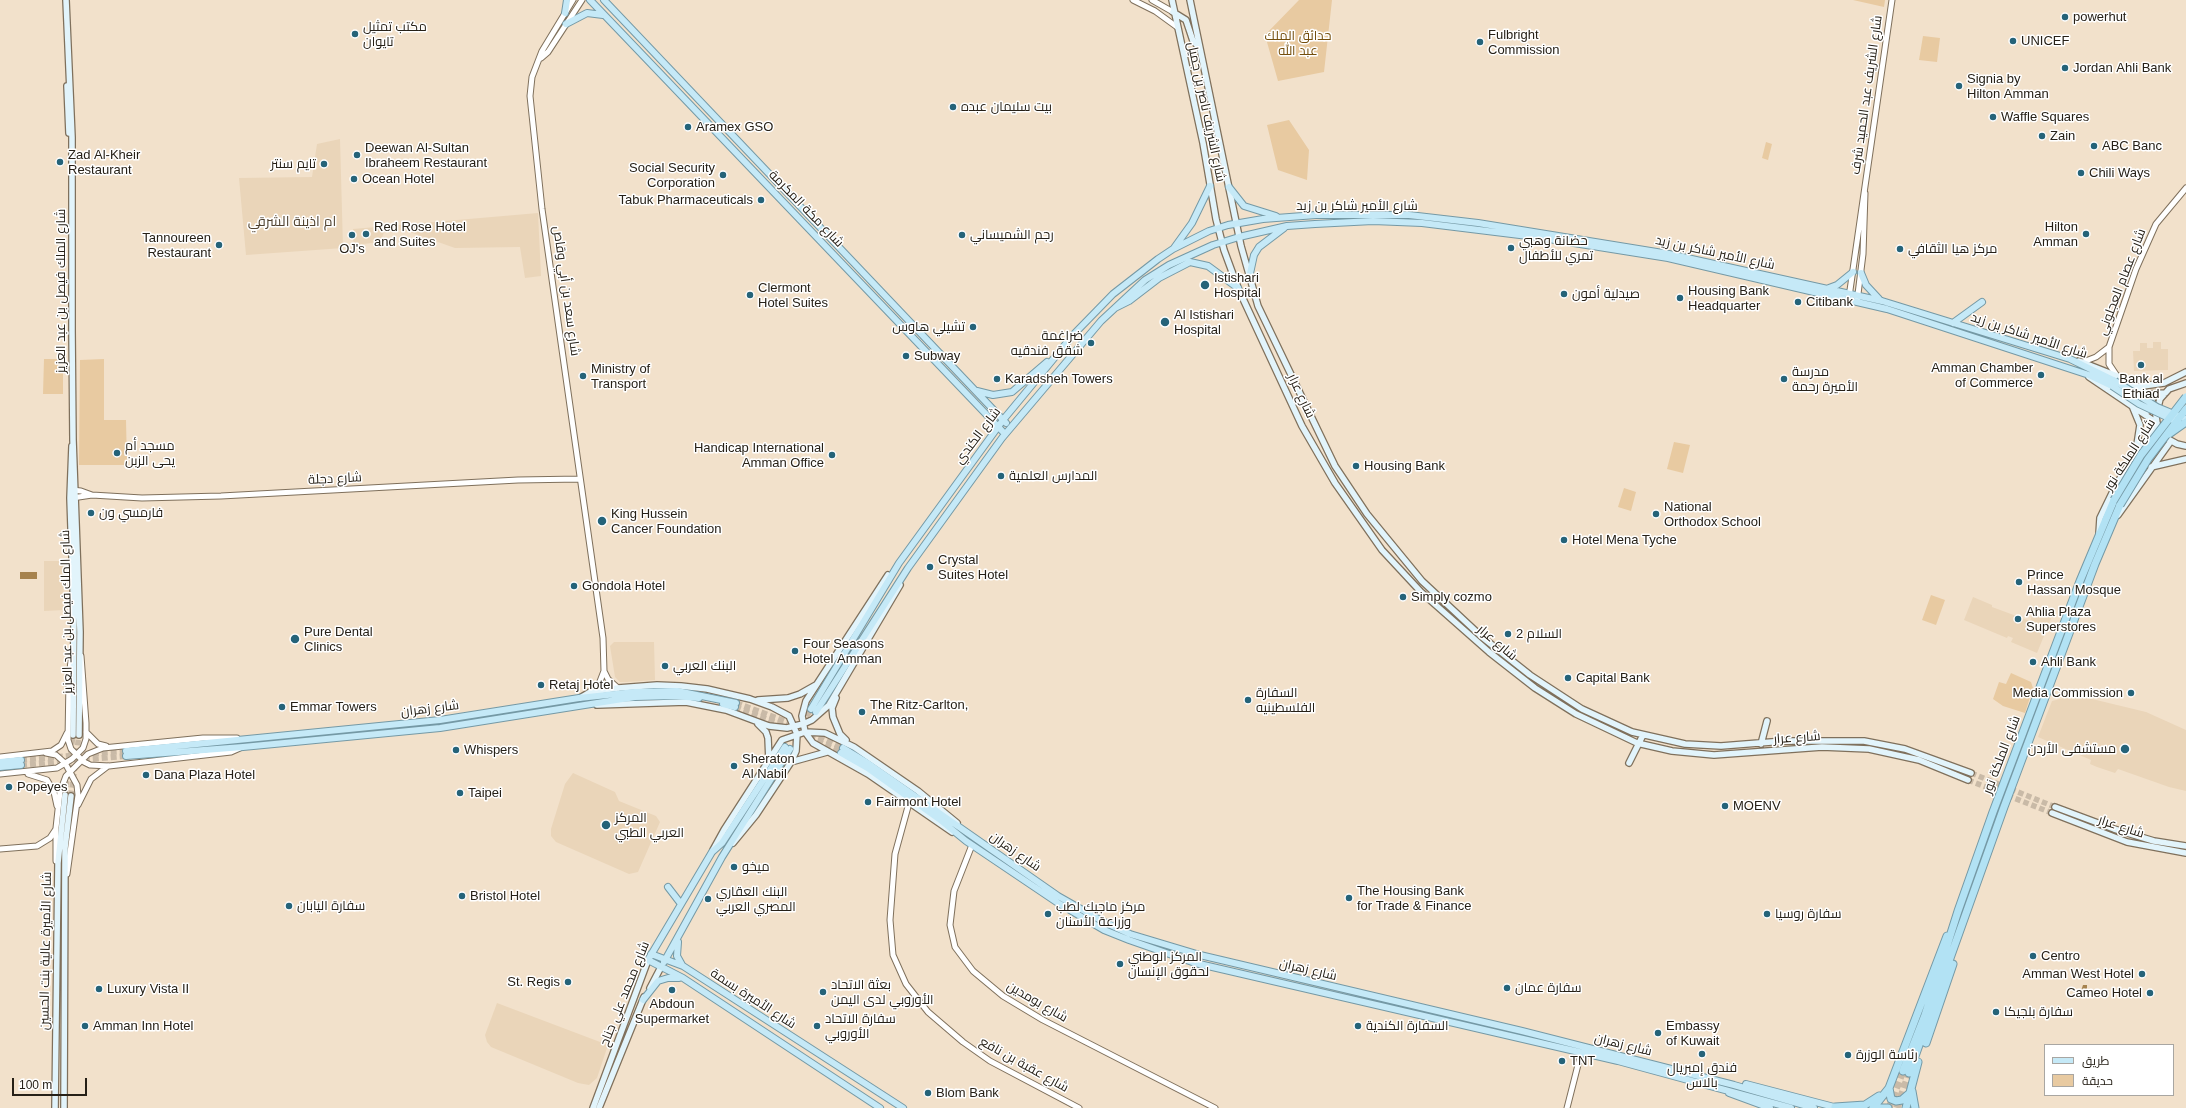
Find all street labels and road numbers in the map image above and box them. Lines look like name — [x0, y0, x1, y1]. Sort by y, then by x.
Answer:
street label: شارع الشريف عبد الحميد شرف — [1848, 14, 1886, 176]
street label: شارع الشريف ناصر بن جميل — [1184, 41, 1228, 183]
street label: شارع مكة المكرمة — [765, 167, 847, 251]
street label: شارع الأمير شاكر بن زيد — [1296, 198, 1418, 214]
street label: شارع الملك فيصل بن عبد العزيز — [53, 209, 69, 373]
street label: شارع سعد بن أبي وقاص — [549, 225, 583, 357]
street label: شارع عصام العجلوني — [2095, 227, 2149, 337]
street label: شارع الأمير شاكر بن زيد — [1654, 233, 1776, 273]
street label: شارع الأمير شاكر بن زيد — [1969, 310, 2089, 362]
street label: شارع عرار — [1284, 371, 1318, 421]
street label: شارع الكندي — [952, 405, 1004, 467]
street label: شارع الملكة نور — [2101, 416, 2159, 494]
street label: شارع دجلة — [308, 470, 362, 488]
street label: شارع الملك فيصل بن عبد العزيز — [58, 530, 76, 694]
street label: شارع عرار — [1474, 622, 1520, 664]
street label: شارع زهران — [400, 698, 460, 720]
street label: شارع الملكة نور — [1980, 714, 2024, 796]
street label: شارع عرار — [1773, 729, 1821, 747]
street label: شارع عرار — [2096, 812, 2146, 842]
street label: شارع زهران — [987, 829, 1043, 875]
street label: شارع الأميرة عالية بنت الحسين — [37, 872, 55, 1030]
street label: شارع محمد علي جناح — [597, 939, 653, 1049]
street label: شارع زهران — [1278, 956, 1338, 984]
street label: شارع الأميرة بسمة — [707, 966, 799, 1032]
street label: شارع بومدين — [1004, 978, 1070, 1026]
street label: شارع زهران — [1593, 1030, 1653, 1060]
street label: شارع عقبة بن نافع — [977, 1034, 1071, 1096]

